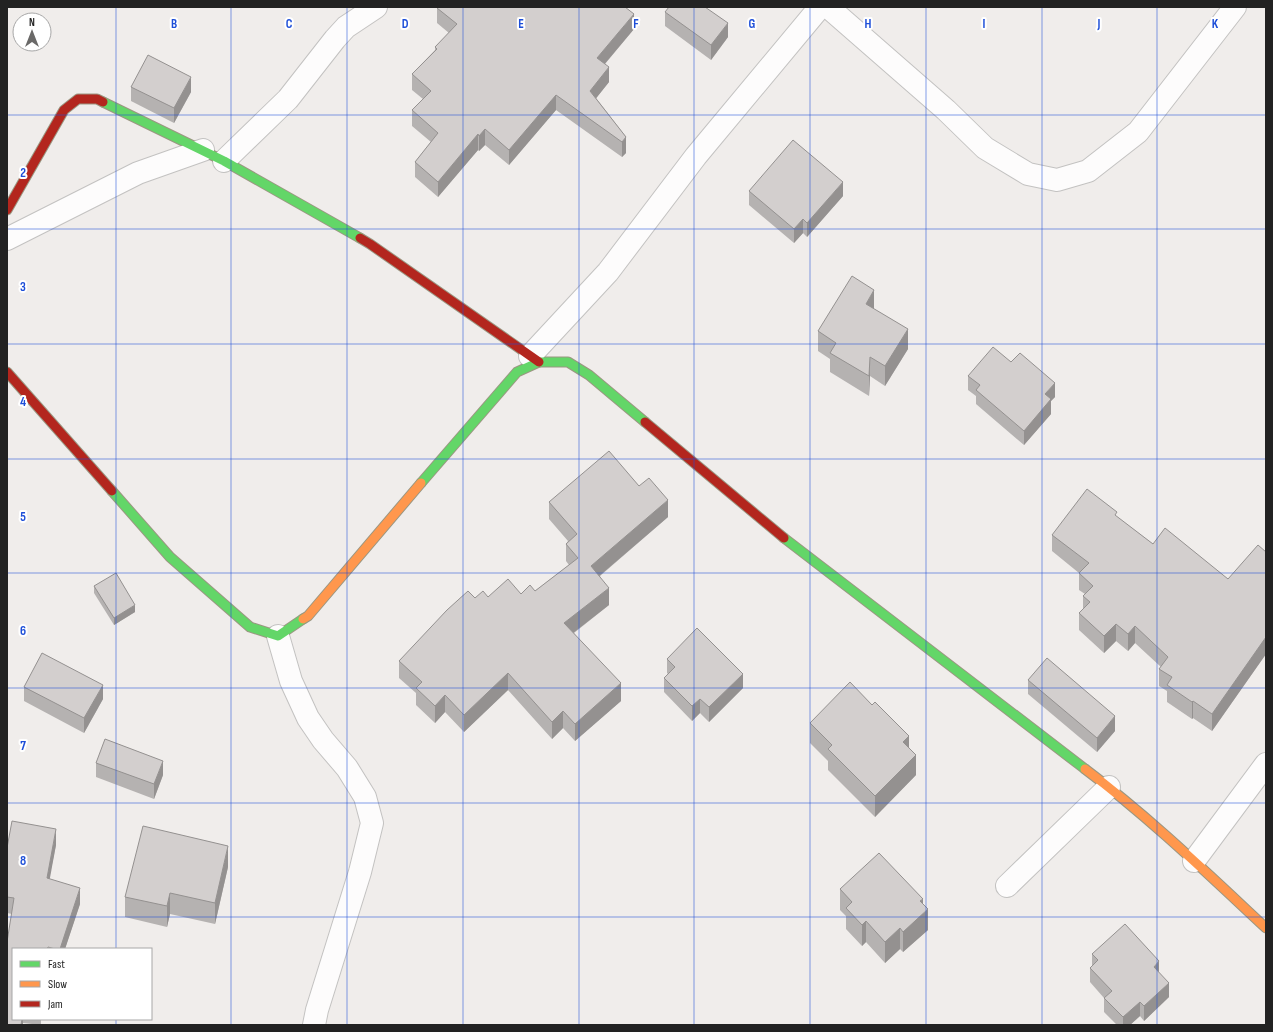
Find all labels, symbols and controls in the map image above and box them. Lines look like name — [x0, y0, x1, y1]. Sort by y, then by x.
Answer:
north arrow — [12, 12, 52, 52]
text: N — [29, 16, 35, 29]
text: B — [171, 16, 177, 32]
text: C — [286, 16, 293, 32]
text: D — [402, 16, 409, 32]
text: E — [518, 16, 524, 32]
text: F — [633, 16, 639, 32]
text: G — [749, 16, 756, 32]
text: H — [865, 16, 872, 32]
text: I — [983, 16, 986, 32]
text: J — [1097, 16, 1101, 32]
text: K — [1212, 16, 1219, 32]
text: 2 — [20, 165, 26, 181]
text: 3 — [20, 279, 26, 295]
text: 4 — [20, 394, 26, 410]
text: 5 — [20, 509, 26, 525]
text: 6 — [20, 623, 26, 639]
text: 7 — [20, 738, 26, 754]
text: 8 — [20, 853, 26, 869]
legend — [12, 948, 152, 1020]
text: Fast — [48, 957, 65, 972]
text: Slow — [48, 977, 67, 992]
text: Jam — [47, 997, 63, 1012]

